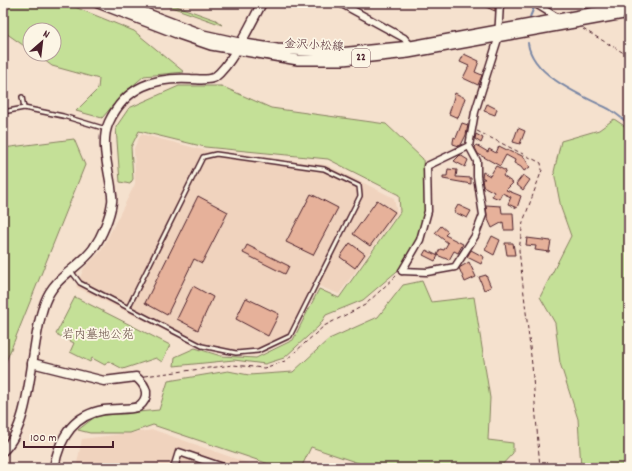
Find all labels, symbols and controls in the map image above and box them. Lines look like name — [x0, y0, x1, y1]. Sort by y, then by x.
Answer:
north arrow — [22, 22, 62, 62]
text: N — [40, 27, 52, 44]
street label: 金沢小松線 — [284, 36, 344, 56]
road number: 22 — [352, 49, 370, 67]
park label: 岩内墓地公苑 — [62, 327, 134, 344]
scale bar — [24, 423, 113, 449]
text: 100 m — [30, 430, 57, 447]

